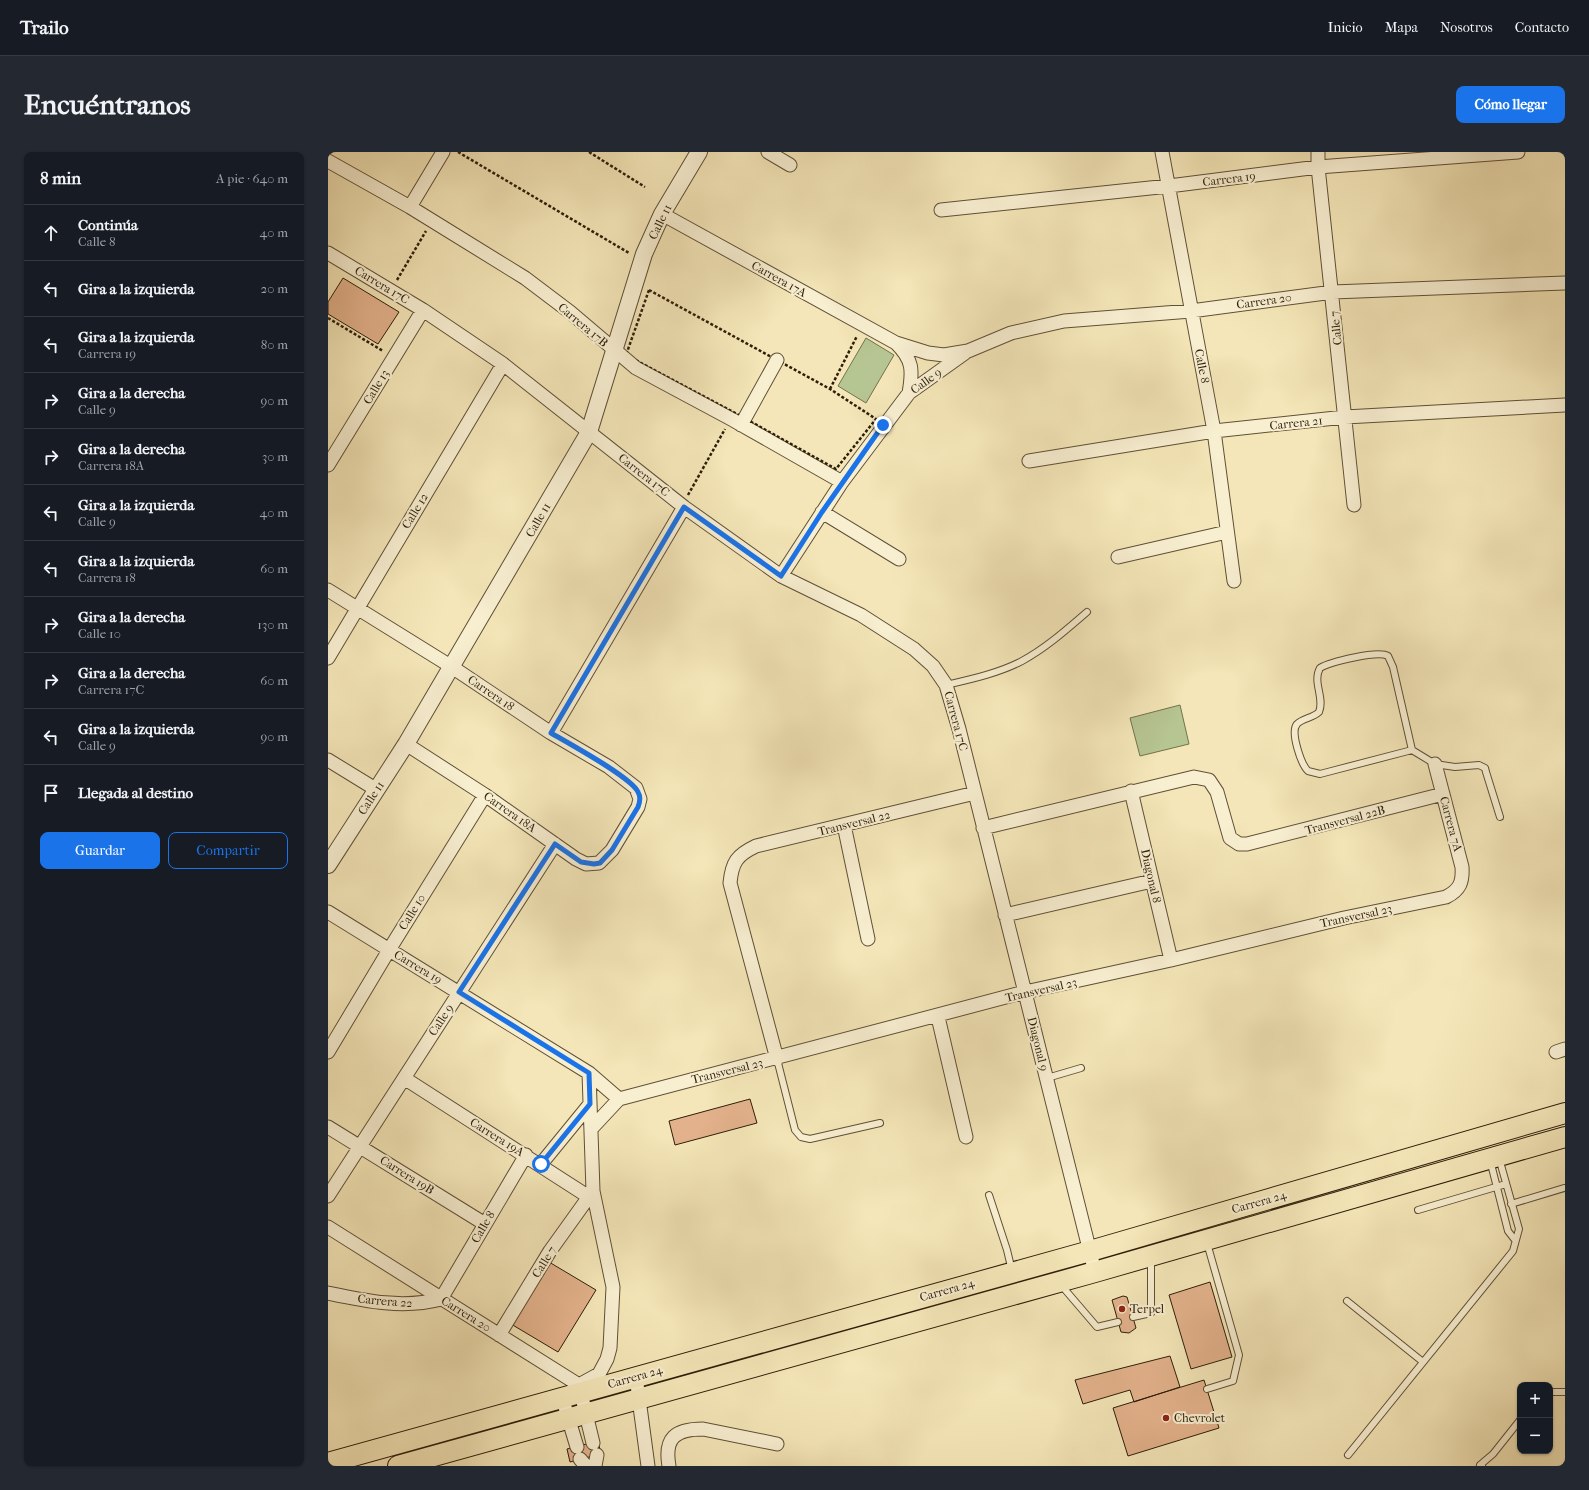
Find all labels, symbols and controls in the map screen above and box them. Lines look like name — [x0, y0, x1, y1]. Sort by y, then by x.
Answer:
text: Trailo — [20, 17, 69, 39]
text: Inicio — [1328, 19, 1363, 36]
text: Mapa — [1385, 19, 1418, 36]
text: Nosotros — [1440, 19, 1493, 36]
text: Contacto — [1515, 19, 1569, 36]
button: Cómo llegar — [1456, 86, 1565, 123]
text: Encuéntranos — [24, 88, 191, 121]
text: 8 min — [40, 168, 81, 188]
street label: Carrera 19 — [1202, 169, 1256, 189]
text: A pie · 640 m — [216, 171, 288, 186]
street label: Calle 11 — [646, 202, 674, 242]
text: Continúa — [78, 216, 138, 234]
icon: ahead — [40, 222, 62, 244]
text: 40 m — [260, 225, 288, 240]
text: Calle 8 — [78, 234, 116, 249]
street label: Carrera 17A — [749, 258, 809, 300]
street label: Carrera 17C — [352, 263, 412, 307]
icon: left — [40, 278, 62, 300]
text: Gira a la izquierda — [78, 280, 194, 298]
text: 20 m — [261, 281, 288, 296]
street label: Carrera 20 — [1235, 290, 1293, 312]
street label: Carrera 17B — [555, 300, 611, 350]
street label: Calle 7 — [1327, 310, 1345, 346]
text: Gira a la izquierda — [78, 328, 194, 346]
icon: left — [40, 334, 62, 356]
text: 80 m — [261, 337, 288, 352]
text: Carrera 19 — [78, 346, 136, 361]
street label: Calle 8 — [1192, 348, 1212, 384]
street label: Calle 9 — [908, 365, 944, 397]
street label: Calle 13 — [360, 367, 392, 407]
text: Gira a la derecha — [78, 384, 185, 402]
icon: right — [40, 390, 62, 412]
text: 90 m — [260, 393, 288, 408]
text: Calle 9 — [78, 402, 116, 417]
street label: Carrera 21 — [1269, 413, 1323, 433]
route end — [874, 416, 892, 434]
text: Gira a la derecha — [78, 440, 185, 458]
icon: right — [40, 446, 62, 468]
text: 30 m — [262, 449, 288, 464]
street label: Carrera 17C — [616, 451, 672, 499]
text: Carrera 18A — [78, 458, 144, 473]
street label: Calle 12 — [399, 491, 431, 531]
text: Gira a la izquierda — [78, 496, 194, 514]
street label: Calle 11 — [523, 500, 553, 540]
icon: left — [40, 502, 62, 524]
text: 40 m — [260, 505, 288, 520]
text: Calle 9 — [78, 514, 116, 529]
text: Gira a la izquierda — [78, 552, 194, 570]
icon: left — [40, 558, 62, 580]
text: 60 m — [260, 561, 288, 576]
text: Carrera 18 — [78, 570, 136, 585]
text: Gira a la derecha — [78, 608, 185, 626]
icon: right — [40, 614, 62, 636]
text: 130 m — [257, 617, 288, 632]
text: Calle 10 — [78, 626, 121, 641]
text: Gira a la derecha — [78, 664, 185, 682]
icon: right — [40, 670, 62, 692]
street label: Carrera 18 — [465, 672, 517, 714]
text: 60 m — [260, 673, 288, 688]
text: Carrera 17C — [78, 682, 144, 697]
street label: Carrera 17C — [941, 690, 971, 752]
text: Gira a la izquierda — [78, 720, 194, 738]
icon: left — [40, 726, 62, 748]
text: 90 m — [260, 729, 288, 744]
text: Calle 9 — [78, 738, 116, 753]
street label: Calle 11 — [355, 779, 387, 817]
icon: arrive — [40, 782, 62, 804]
text: Llegada al destino — [78, 784, 193, 802]
street label: Carrera 18A — [481, 789, 539, 835]
street label: Carrera 7A — [1437, 795, 1465, 853]
street label: Transversal 22B — [1304, 803, 1387, 837]
street label: Transversal 22 — [816, 807, 892, 839]
button: Guardar — [40, 832, 160, 869]
button: Compartir — [168, 832, 288, 869]
street label: Diagonal 8 — [1138, 848, 1164, 904]
street label: Calle 10 — [396, 892, 428, 932]
street label: Transversal 23 — [1319, 902, 1393, 930]
street label: Carrera 19 — [391, 947, 445, 987]
street label: Transversal 23 — [1004, 975, 1078, 1005]
street label: Calle 9 — [426, 1002, 456, 1038]
street label: Diagonal 9 — [1025, 1015, 1051, 1073]
street label: Transversal 23 — [690, 1055, 764, 1087]
street label: Carrera 19A — [467, 1115, 527, 1159]
street label: Carrera 19B — [377, 1153, 437, 1197]
route start — [532, 1155, 550, 1173]
street label: Carrera 24 — [1230, 1187, 1289, 1216]
street label: Calle 8 — [468, 1208, 498, 1246]
street label: Calle 7 — [529, 1243, 559, 1280]
street label: Carrera 24 — [918, 1275, 977, 1304]
street label: Carrera 22 — [357, 1292, 413, 1310]
street label: Carrera 20 — [439, 1293, 493, 1335]
place label: Terpel — [1130, 1302, 1165, 1316]
marker: Terpel — [1117, 1304, 1127, 1314]
street label: Carrera 24 — [606, 1362, 665, 1391]
map controls — [1517, 1382, 1553, 1454]
button: + — [1517, 1382, 1553, 1418]
place label: Chevrolet — [1174, 1411, 1226, 1425]
marker: Chevrolet — [1161, 1413, 1171, 1423]
button: − — [1517, 1418, 1553, 1454]

